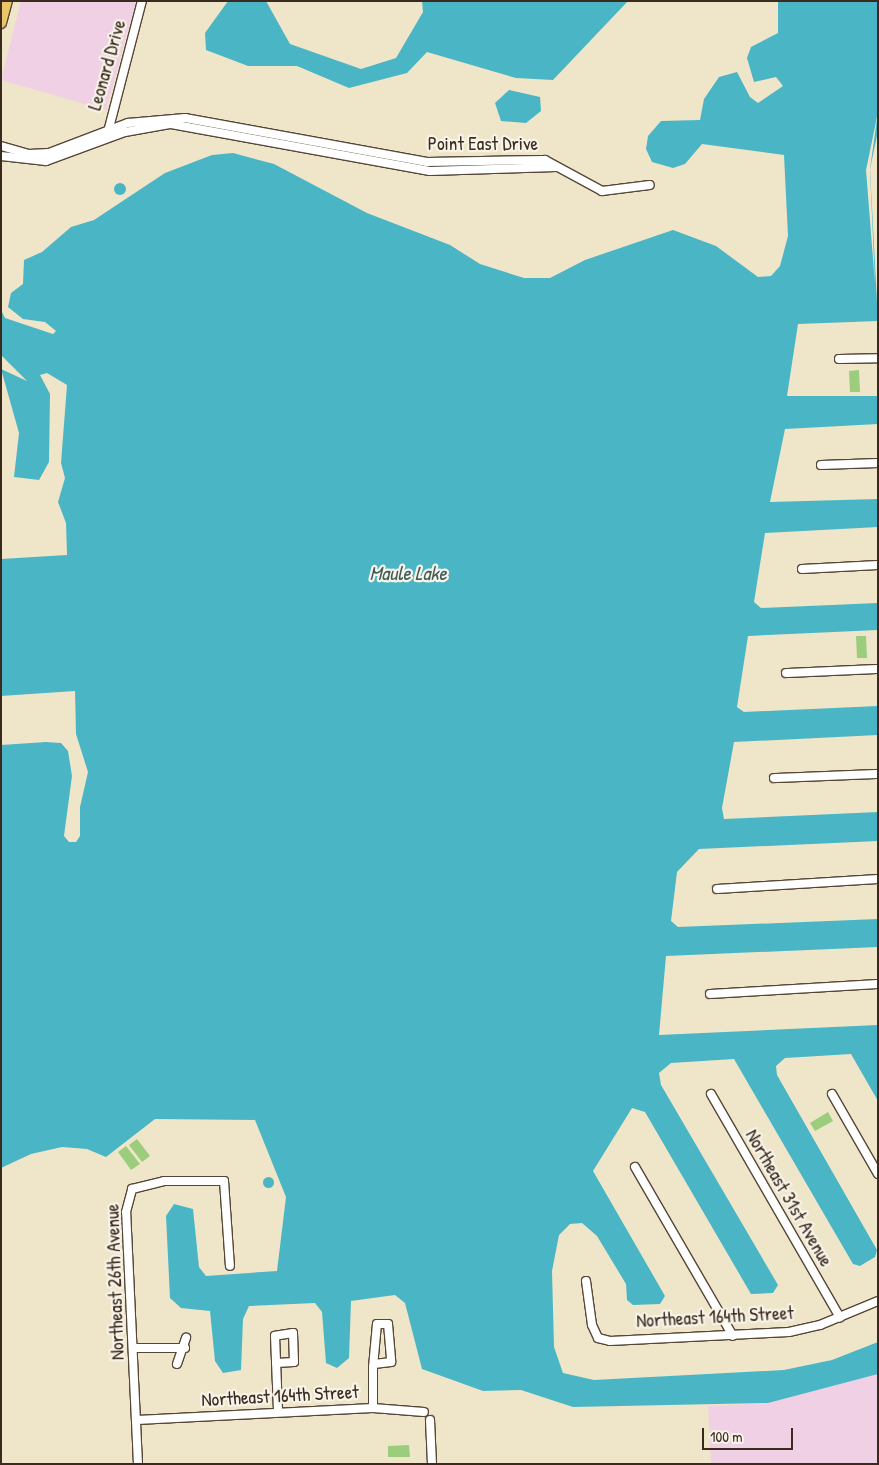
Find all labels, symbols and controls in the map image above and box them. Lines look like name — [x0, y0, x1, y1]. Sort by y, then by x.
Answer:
street label: Leonard Drive — [83, 17, 131, 113]
street label: Point East Drive — [428, 133, 538, 155]
water label: Maule Lake — [369, 560, 447, 584]
street label: Northeast 31st Avenue — [740, 1125, 838, 1271]
street label: Northeast 26th Avenue — [101, 1203, 129, 1361]
street label: Northeast 164th Street — [636, 1301, 794, 1333]
street label: Northeast 164th Street — [201, 1380, 359, 1412]
scale bar — [704, 1418, 795, 1450]
text: 100 m — [710, 1426, 743, 1447]

